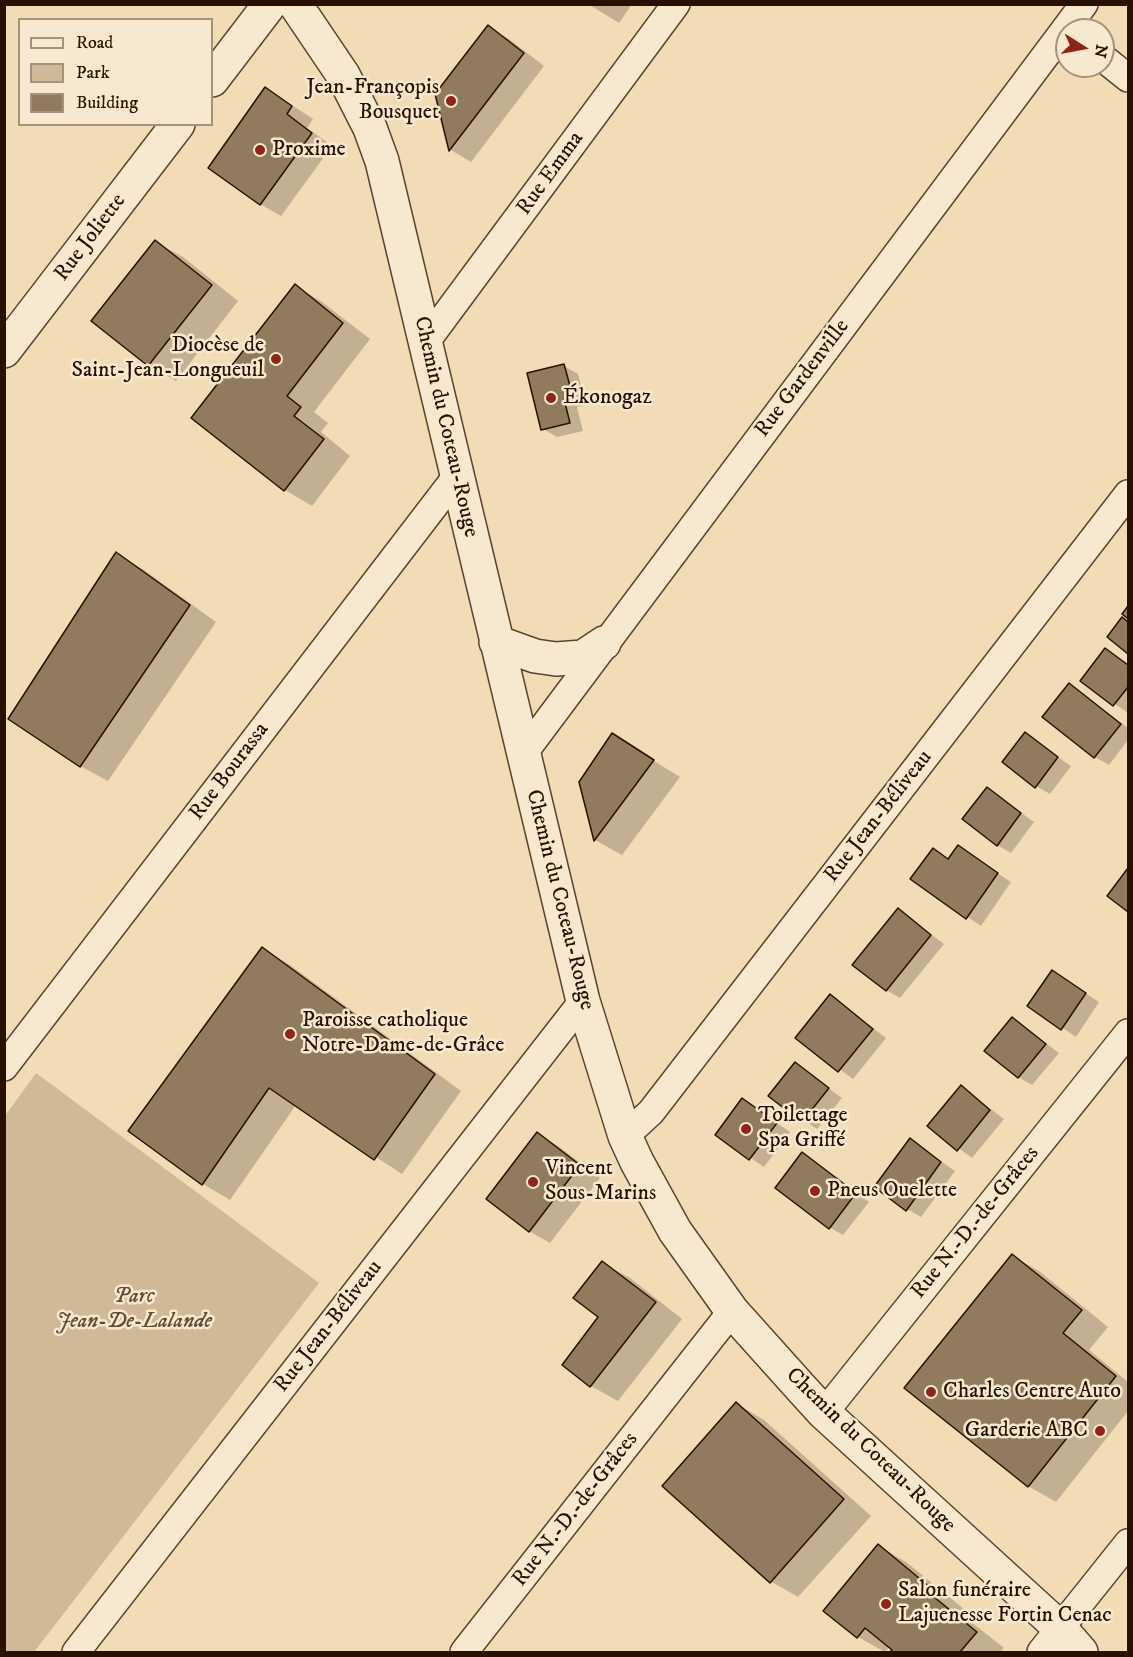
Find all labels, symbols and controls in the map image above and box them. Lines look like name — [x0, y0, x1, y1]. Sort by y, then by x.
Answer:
legend — [18, 18, 213, 126]
north arrow — [1055, 18, 1115, 78]
text: Road — [76, 32, 113, 54]
text: N — [1090, 43, 1112, 59]
text: Park — [76, 62, 110, 84]
place label: Jean-Françopis Bousquet — [306, 75, 439, 126]
text: Building — [76, 92, 138, 114]
marker: Jean-Françopis Bousquet — [444, 94, 458, 108]
street label: Rue Emma — [512, 127, 590, 221]
place label: Proxime — [272, 137, 346, 163]
marker: Proxime — [253, 143, 267, 157]
street label: Rue Joliette — [50, 189, 132, 287]
street label: Chemin du Coteau-Rouge — [407, 314, 483, 540]
street label: Rue Gardenville — [750, 315, 856, 443]
place label: Diocèse de Saint-Jean-Longueuil — [71, 333, 264, 384]
marker: Diocèse de Saint-Jean-Longueuil — [269, 352, 283, 366]
place label: Ékonogaz — [563, 385, 652, 411]
marker: Ékonogaz — [544, 391, 558, 405]
street label: Rue Bourassa — [185, 718, 275, 826]
street label: Rue Jean-Béliveau — [819, 746, 939, 888]
street label: Chemin du Coteau-Rouge — [519, 787, 599, 1013]
place label: Paroisse catholique Notre-Dame-de-Grâce — [302, 1008, 504, 1060]
marker: Paroisse catholique Notre-Dame-de-Grâce — [283, 1027, 297, 1041]
place label: Toilettage Spa Griffé — [758, 1103, 848, 1154]
marker: Toilettage Spa Griffé — [739, 1122, 753, 1136]
street label: Rue N.-D.-de-Grâces — [906, 1141, 1046, 1305]
place label: Vincent Sous-Marins — [545, 1156, 656, 1208]
marker: Vincent Sous-Marins — [526, 1175, 540, 1189]
place label: Pneus Ouelette — [827, 1178, 957, 1204]
marker: Pneus Ouelette — [808, 1184, 822, 1198]
street label: Rue Jean-Béliveau — [269, 1256, 389, 1398]
park label: Parc Jean-De-Lalande — [56, 1284, 212, 1336]
street label: Chemin du Coteau-Rouge — [780, 1363, 960, 1539]
place label: Charles Centre Auto — [943, 1379, 1121, 1405]
marker: Charles Centre Auto — [924, 1385, 938, 1399]
place label: Garderie ABC — [965, 1418, 1088, 1444]
marker: Garderie ABC — [1093, 1424, 1107, 1438]
street label: Rue N.-D.-de-Grâces — [507, 1427, 645, 1593]
place label: Salon funéraire Lajuenesse Fortin Cenac — [898, 1578, 1112, 1630]
marker: Salon funéraire Lajuenesse Fortin Cenac — [879, 1597, 893, 1611]

